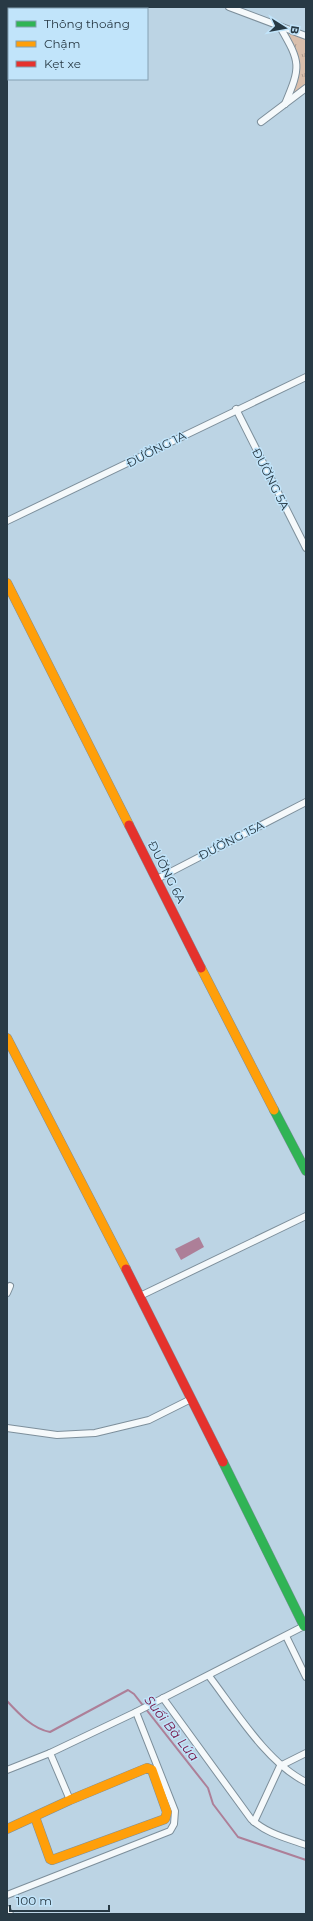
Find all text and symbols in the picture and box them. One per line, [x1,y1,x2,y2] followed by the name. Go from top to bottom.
[8,8,148,80] legend
[265,8,305,48] north arrow
[44,16,130,31] text: Thông thoáng
[287,24,302,35] text: B
[44,36,80,51] text: Chậm
[44,56,81,71] text: Kẹt xe
[124,427,189,470] street label: ĐƯỜNG 1A
[249,446,293,513] street label: ĐƯỜNG 5A
[196,817,267,863] street label: ĐƯỜNG 15A
[145,838,189,906] street label: ĐƯỜNG 6A
[141,1692,203,1764] water label: Suối Bà Lúa
[10,1887,109,1913] scale bar
[16,1893,52,1908] text: 100 m

